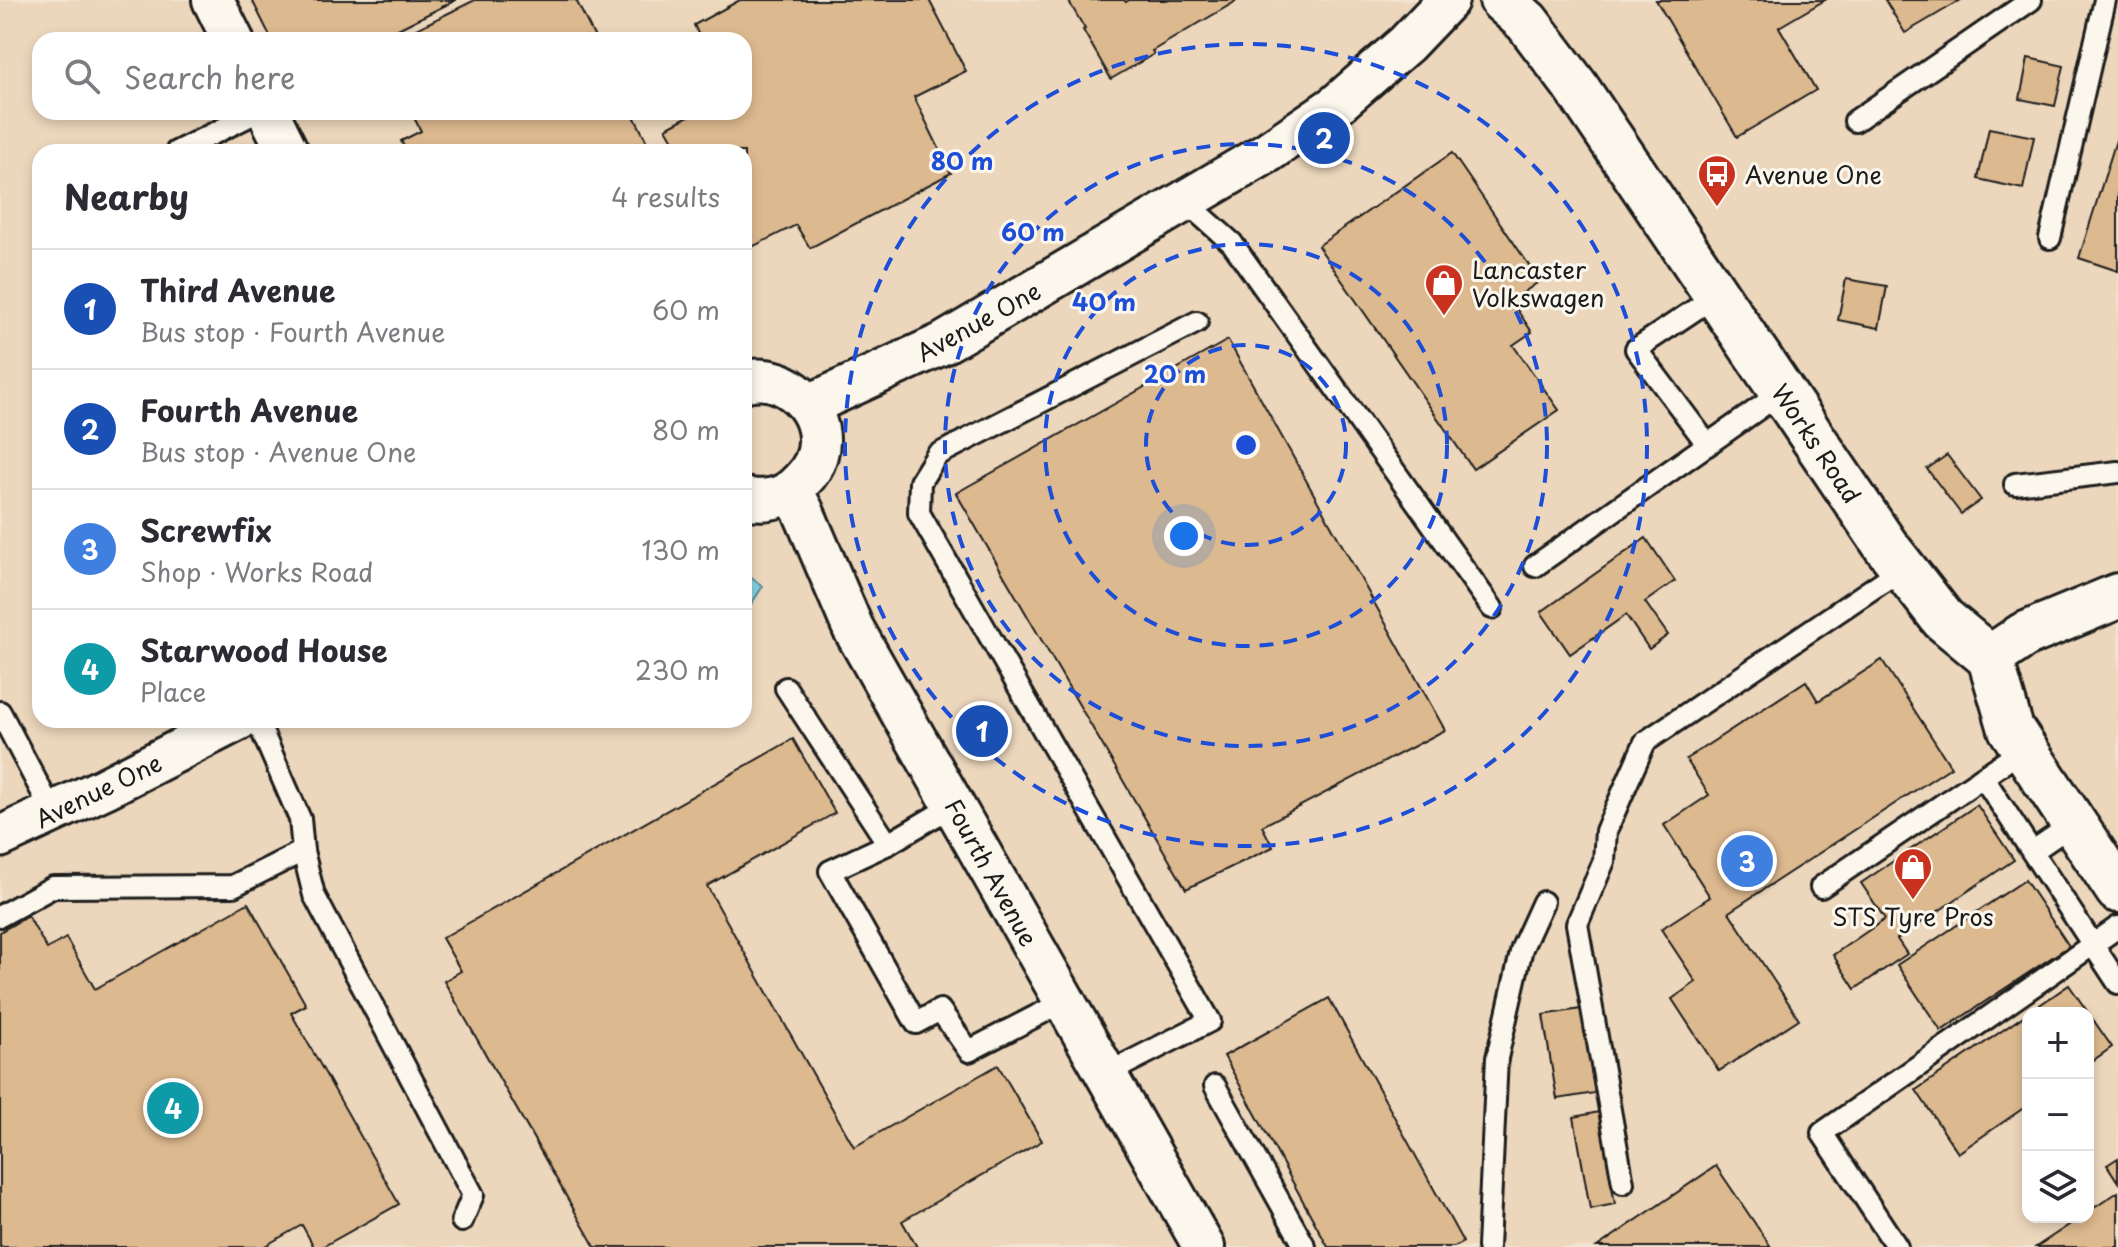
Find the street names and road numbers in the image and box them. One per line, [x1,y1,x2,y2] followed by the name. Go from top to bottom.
[909,272,1047,370] street label: Avenue One
[1764,376,1870,510] street label: Works Road
[29,744,167,836] street label: Avenue One
[937,792,1047,952] street label: Fourth Avenue

